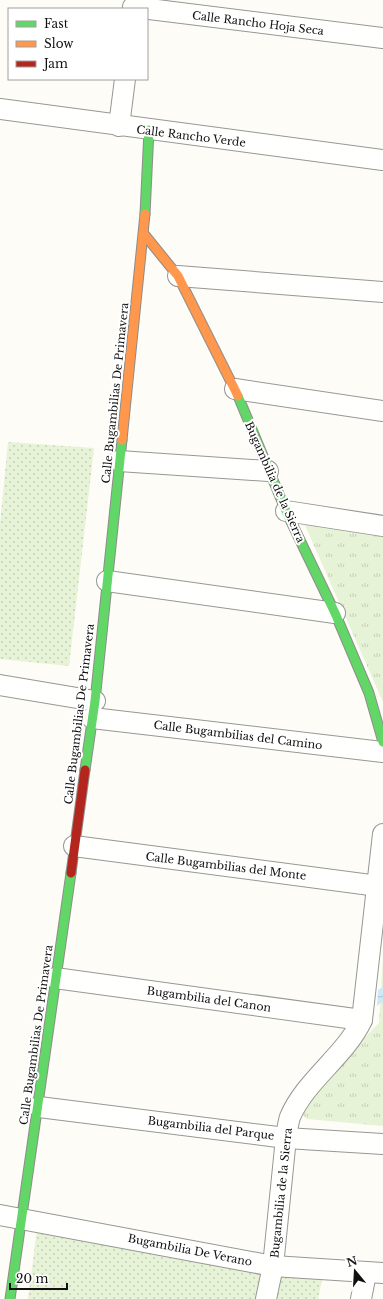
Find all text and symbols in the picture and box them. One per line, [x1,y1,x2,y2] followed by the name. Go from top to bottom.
[8,8,148,80] legend
[191,8,326,38] street label: Calle Rancho Hoja Seca
[44,16,69,31] text: Fast
[44,36,74,51] text: Slow
[42,56,68,71] text: Jam
[136,122,246,150] street label: Calle Rancho Verde
[99,301,132,484] street label: Calle Bugambilias De Primavera
[242,419,308,545] street label: Bugambilia de la Sierra
[61,622,97,805] street label: Calle Bugambilias De Primavera
[153,718,323,752] street label: Calle Bugambilias del Camino
[145,849,307,883] street label: Calle Bugambilias del Monte
[16,943,56,1126] street label: Calle Bugambilias De Primavera
[146,983,272,1015] street label: Bugambilia del Canon
[147,1113,275,1143] street label: Bugambilia del Parque
[267,1126,295,1259] street label: Bugambilia de la Sierra
[127,1231,253,1269] street label: Bugambilia De Verano
[335,1251,375,1291] north arrow
[345,1253,360,1270] text: N
[10,1265,67,1291] scale bar
[16,1271,48,1286] text: 20 m

